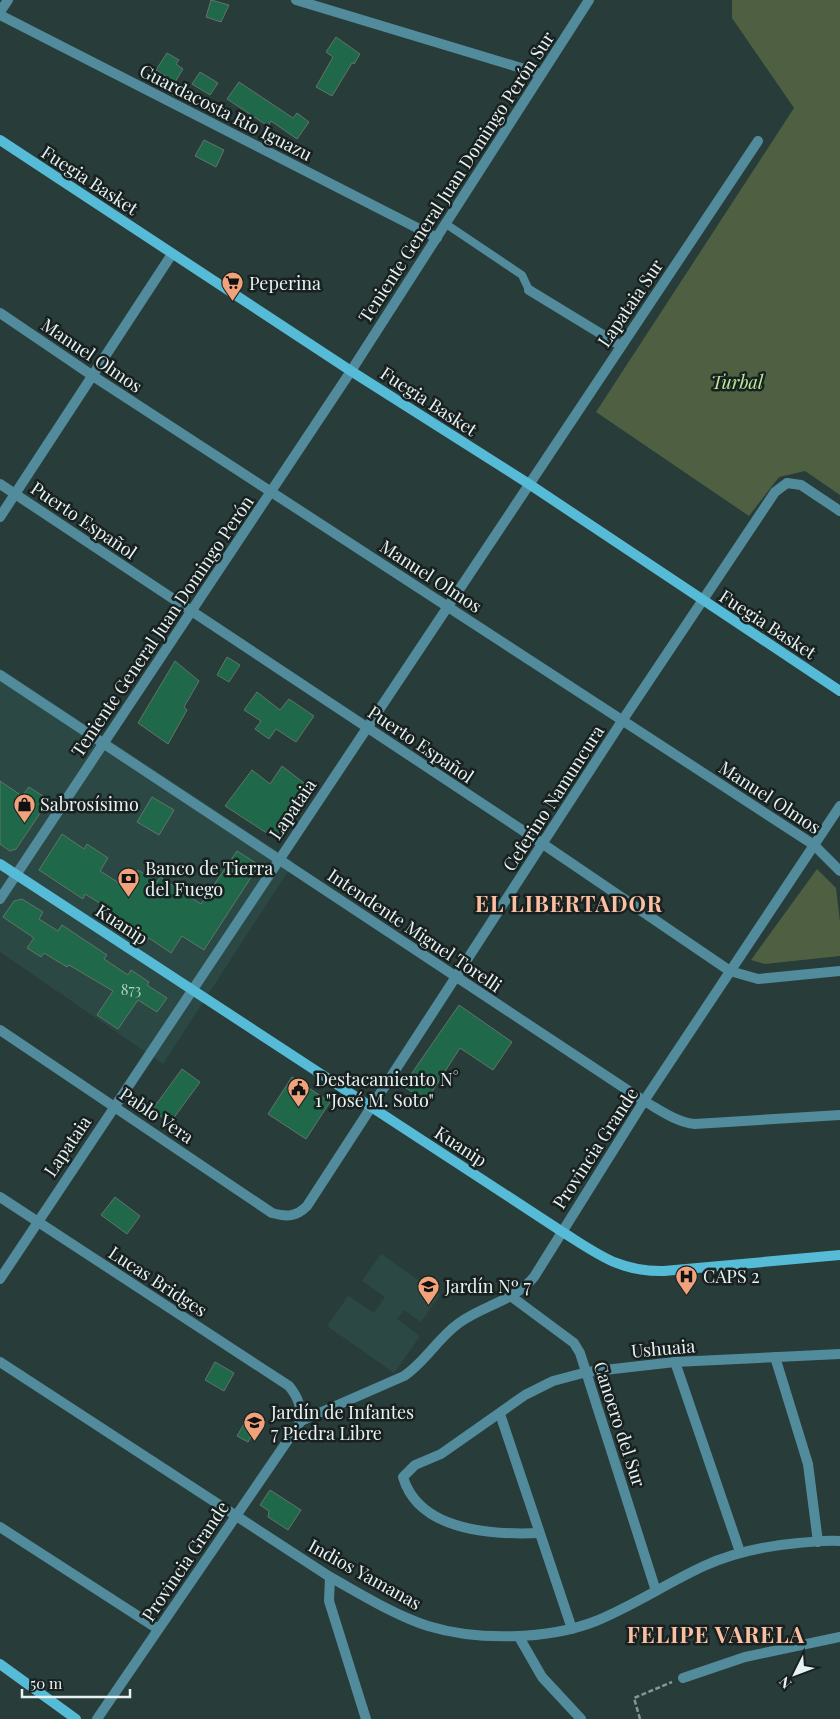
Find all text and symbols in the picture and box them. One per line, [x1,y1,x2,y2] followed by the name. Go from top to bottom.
[353,27,559,327] street label: Teniente General Juan Domingo Perón Sur
[136,58,317,166] street label: Guardacosta Rio Iguazu
[37,140,144,221] street label: Fuegia Basket
[592,254,668,352] street label: Lapataia Sur
[221,271,245,302] supermarket icon: Peperina
[249,271,321,295] place label: Peperina
[37,312,147,398] street label: Manuel Olmos
[376,361,483,442] street label: Fuegia Basket
[711,370,764,394] park label: Turbal
[26,476,142,564] street label: Puerto Español
[65,491,259,761] street label: Teniente General Juan Domingo Perón
[376,534,486,618] street label: Manuel Olmos
[715,584,822,665] street label: Fuegia Basket
[363,700,479,788] street label: Puerto Español
[497,720,609,876] street label: Ceferino Namuncura
[715,755,825,839] street label: Manuel Olmos
[263,774,321,844] street label: Lapataia
[12,792,36,823] shop icon: Sabrosísimo
[40,792,139,816] place label: Sabrosísimo
[145,856,273,901] place label: Banco de Tierra del Fuego
[323,863,507,997] street label: Intendente Miguel Torelli
[117,866,141,897] bank icon: Banco de Tierra del Fuego
[475,888,663,918] district label: EL LIBERTADOR
[91,898,153,950] street label: Kuanip
[121,979,142,999] house number: 873
[315,1067,459,1112] place label: Destacamiento N° 1 "José M. Soto"
[287,1077,311,1108] public building icon: Destacamiento N° 1 "José M. Soto"
[115,1081,199,1149] street label: Pablo Vera
[547,1083,643,1213] street label: Provincia Grande
[38,1111,96,1181] street label: Lapataia
[430,1120,492,1172] street label: Kuanip
[104,1240,212,1322] street label: Lucas Bridges
[675,1264,699,1295] hospital icon: CAPS 2
[703,1264,760,1288] place label: CAPS 2
[417,1274,441,1305] school or university icon: Jardín Nº 7
[444,1274,531,1298] place label: Jardín Nº 7
[630,1333,696,1363] street label: Ushuaia
[588,1358,652,1490] street label: Canoero del Sur
[270,1400,414,1445] place label: Jardín de Infantes 7 Piedra Libre
[243,1410,267,1441] school or university icon: Jardín de Infantes 7 Piedra Libre
[136,1496,234,1626] street label: Provincia Grande
[304,1533,426,1615] street label: Indios Yamanas
[627,1619,805,1649] district label: FELIPE VARELA
[770,1649,820,1699] north arrow
[22,1666,130,1698] scale bar
[30,1673,63,1693] text: 50 m
[775,1673,795,1693] text: N

